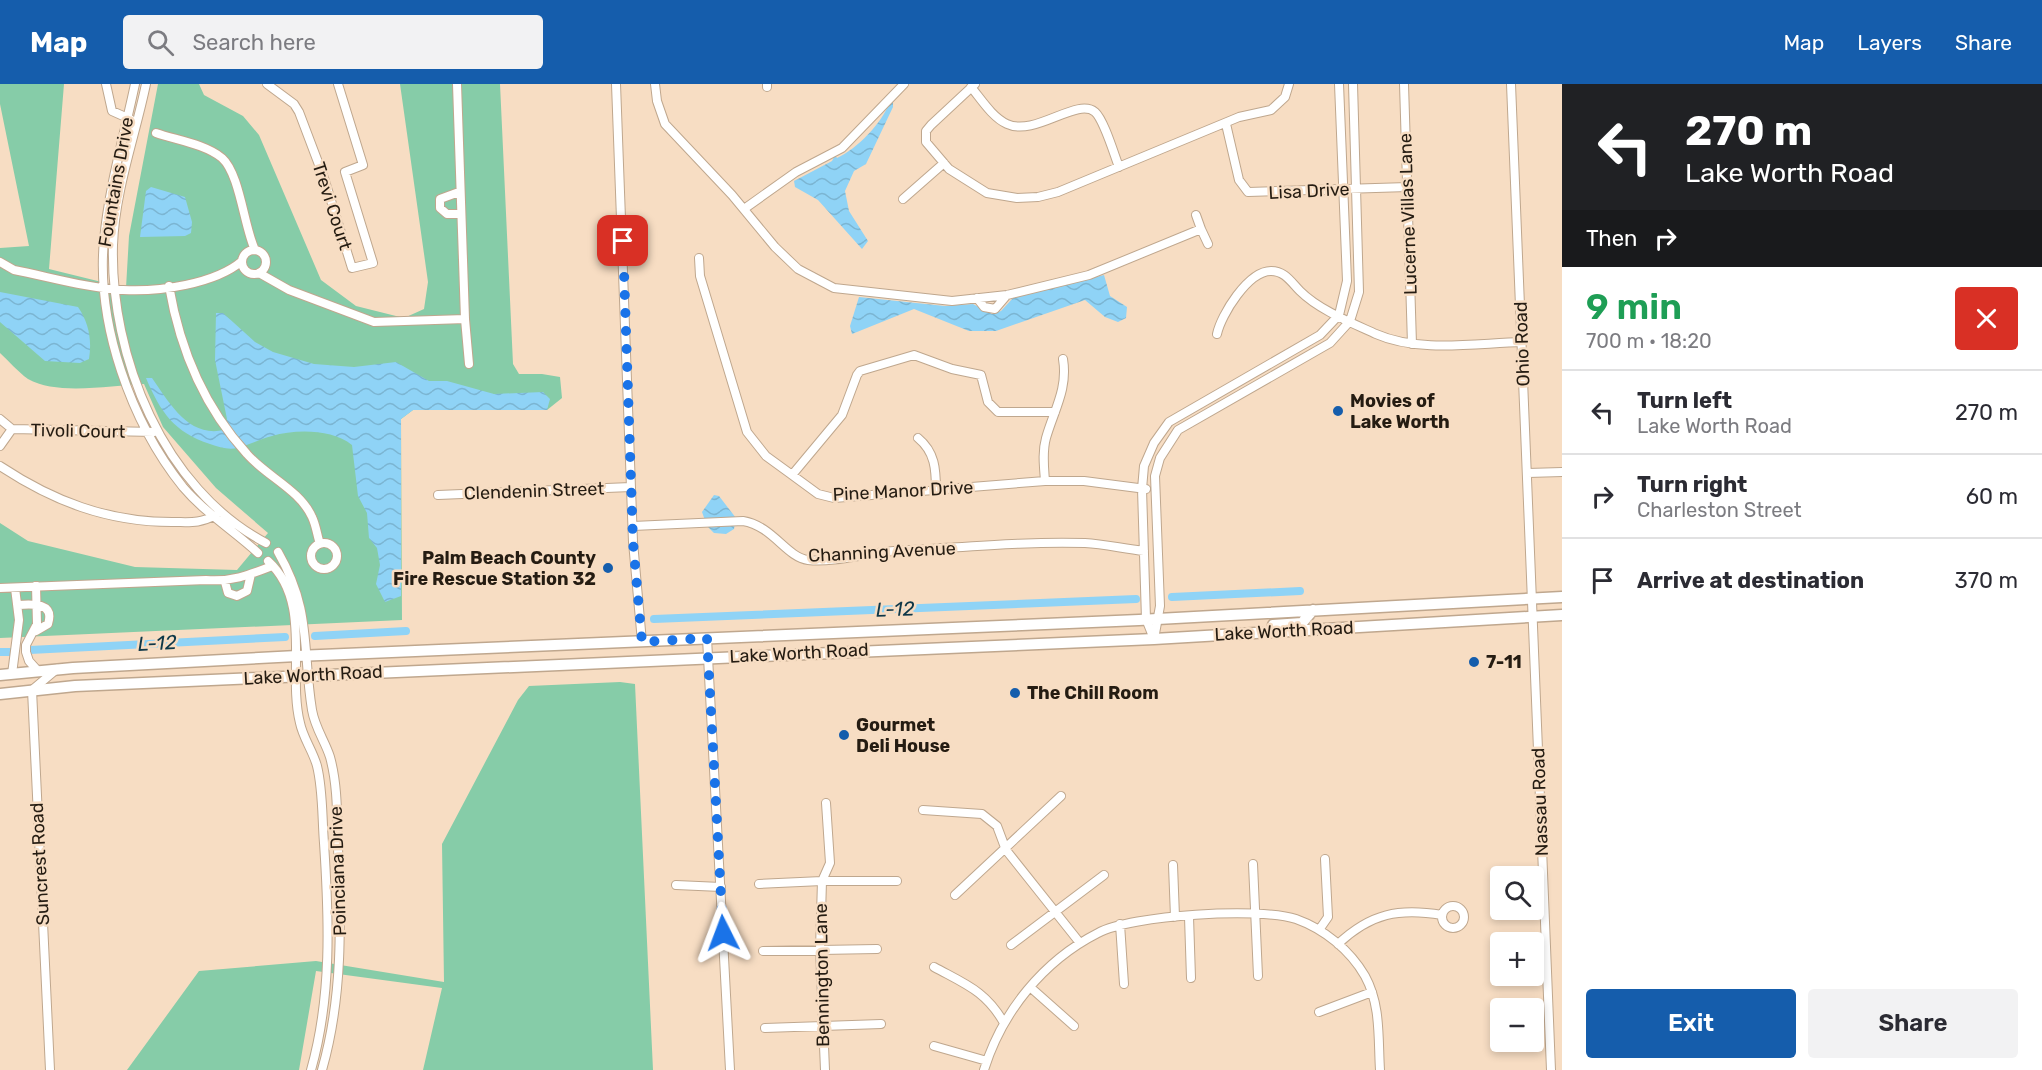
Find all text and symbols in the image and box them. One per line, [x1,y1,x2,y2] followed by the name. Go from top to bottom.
[123,15,543,69] search box
[30,26,87,59] text: Map
[144,26,177,59] icon: search
[192,29,316,56] text: Search here
[1783,30,1824,55] text: Map
[1857,30,1922,55] text: Layers
[1955,30,2012,55] text: Share
[1685,106,1812,156] text: 270 m
[1586,108,1664,186] icon: left
[94,115,138,249] street label: Fountains Drive
[1394,133,1422,295] street label: Lucerne Villas Lane
[1685,157,1894,189] text: Lake Worth Road
[307,159,357,253] street label: Trevi Court
[1268,178,1350,204] street label: Lisa Drive
[597,215,648,266] pin
[1649,222,1682,255] icon: right
[606,224,639,257] icon: arrive
[1586,225,1637,252] text: Then
[1586,285,1682,328] text: 9 min
[1955,287,2018,350] button: close
[1510,301,1534,387] street label: Ohio Road
[1586,329,1712,353] text: 700 m · 18:20
[1637,387,1732,414] text: Turn left
[1350,390,1450,433] place label: Movies of Lake Worth
[1586,396,1619,429] icon: left
[1955,399,2018,426] text: 270 m
[1331,404,1345,418] marker: Movies of Lake Worth
[1637,414,1792,438] text: Lake Worth Road
[30,419,126,443] street label: Tivoli Court
[1637,471,1747,498] text: Turn right
[832,476,974,506] street label: Pine Manor Drive
[463,478,605,504] street label: Clendenin Street
[1586,480,1619,513] icon: right
[1966,483,2018,510] text: 60 m
[1637,498,1802,522] text: Charleston Street
[808,537,956,567] street label: Channing Avenue
[393,547,596,590] place label: Palm Beach County Fire Rescue Station 32
[601,561,615,575] marker: Palm Beach County Fire Rescue Station 32
[1586,564,1619,597] icon: arrive
[1637,567,1864,594] text: Arrive at destination
[1955,567,2018,594] text: 370 m
[875,596,915,622] water label: L-12
[1214,616,1354,646] street label: Lake Worth Road
[137,630,177,656] water label: L-12
[729,638,869,668] street label: Lake Worth Road
[1486,651,1522,673] place label: 7-11
[1467,655,1481,669] marker: 7-11
[243,660,383,690] street label: Lake Worth Road
[1027,682,1159,704] place label: The Chill Room
[1008,686,1022,700] marker: The Chill Room
[856,714,951,757] place label: Gourmet Deli House
[837,728,851,742] marker: Gourmet Deli House
[1527,747,1553,857] street label: Nassau Road
[26,802,54,926] street label: Suncrest Road
[325,806,351,936] street label: Poinciana Drive
[1490,866,1544,1052] map controls
[1490,866,1544,920] button: search
[691,901,755,965] position arrow
[810,903,834,1047] street label: Bennington Lane
[1490,932,1544,986] button: +
[1586,989,1796,1058] button: Exit
[1808,989,2018,1058] button: Share
[1490,998,1544,1052] button: −

